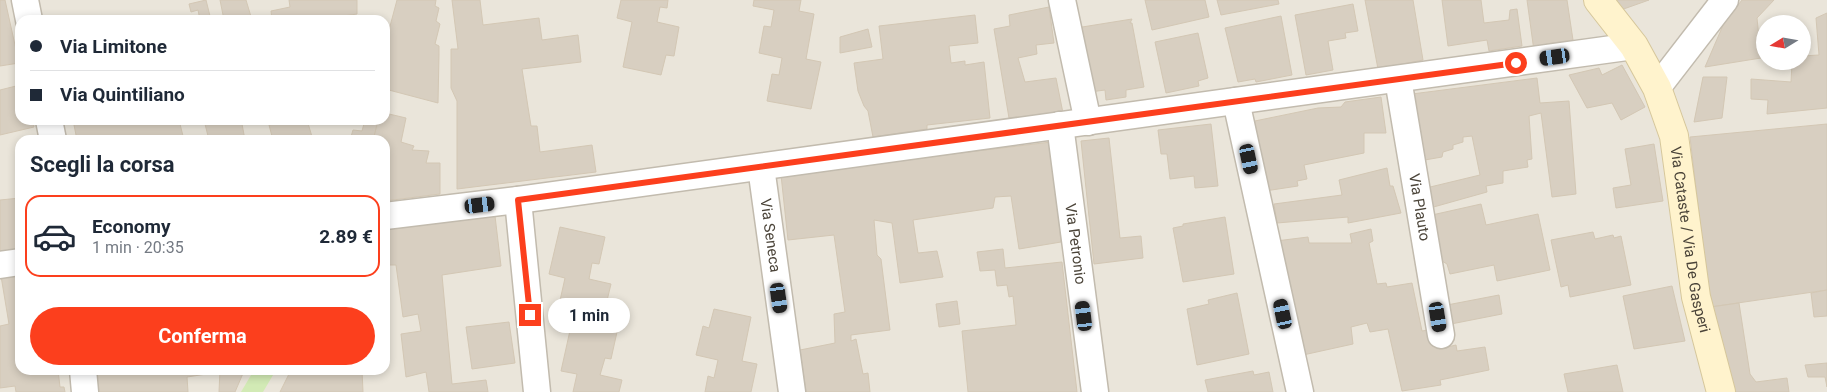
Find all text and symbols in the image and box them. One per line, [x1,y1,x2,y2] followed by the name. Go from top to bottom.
[1756,15,1811,70] north arrow
[1756,15,1811,70] map controls
[60,35,167,58] text: Via Limitone
[1539,47,1570,67] car
[1505,52,1527,74] route start
[60,83,185,106] text: Via Quintiliano
[1238,143,1259,175] car
[1667,145,1714,335] street label: Via Cataste / Via De Gasperi
[30,152,175,177] text: Scegli la corsa
[1405,172,1434,242] street label: Via Plauto
[464,196,495,214] car
[756,197,784,273] street label: Via Seneca
[1061,202,1090,286] street label: Via Petronio
[32,214,77,259] icon: car
[92,215,171,238] text: Economy
[319,225,373,248] text: 2.89 €
[92,238,184,257] text: 1 min · 20:35
[769,282,788,314] car
[548,298,630,332] callout: 1 min
[1272,298,1293,330] car
[1074,300,1093,332] car
[1428,301,1447,333] car
[519,304,541,326] route end
[569,306,609,325] text: 1 min
[30,307,375,365] button: Conferma

